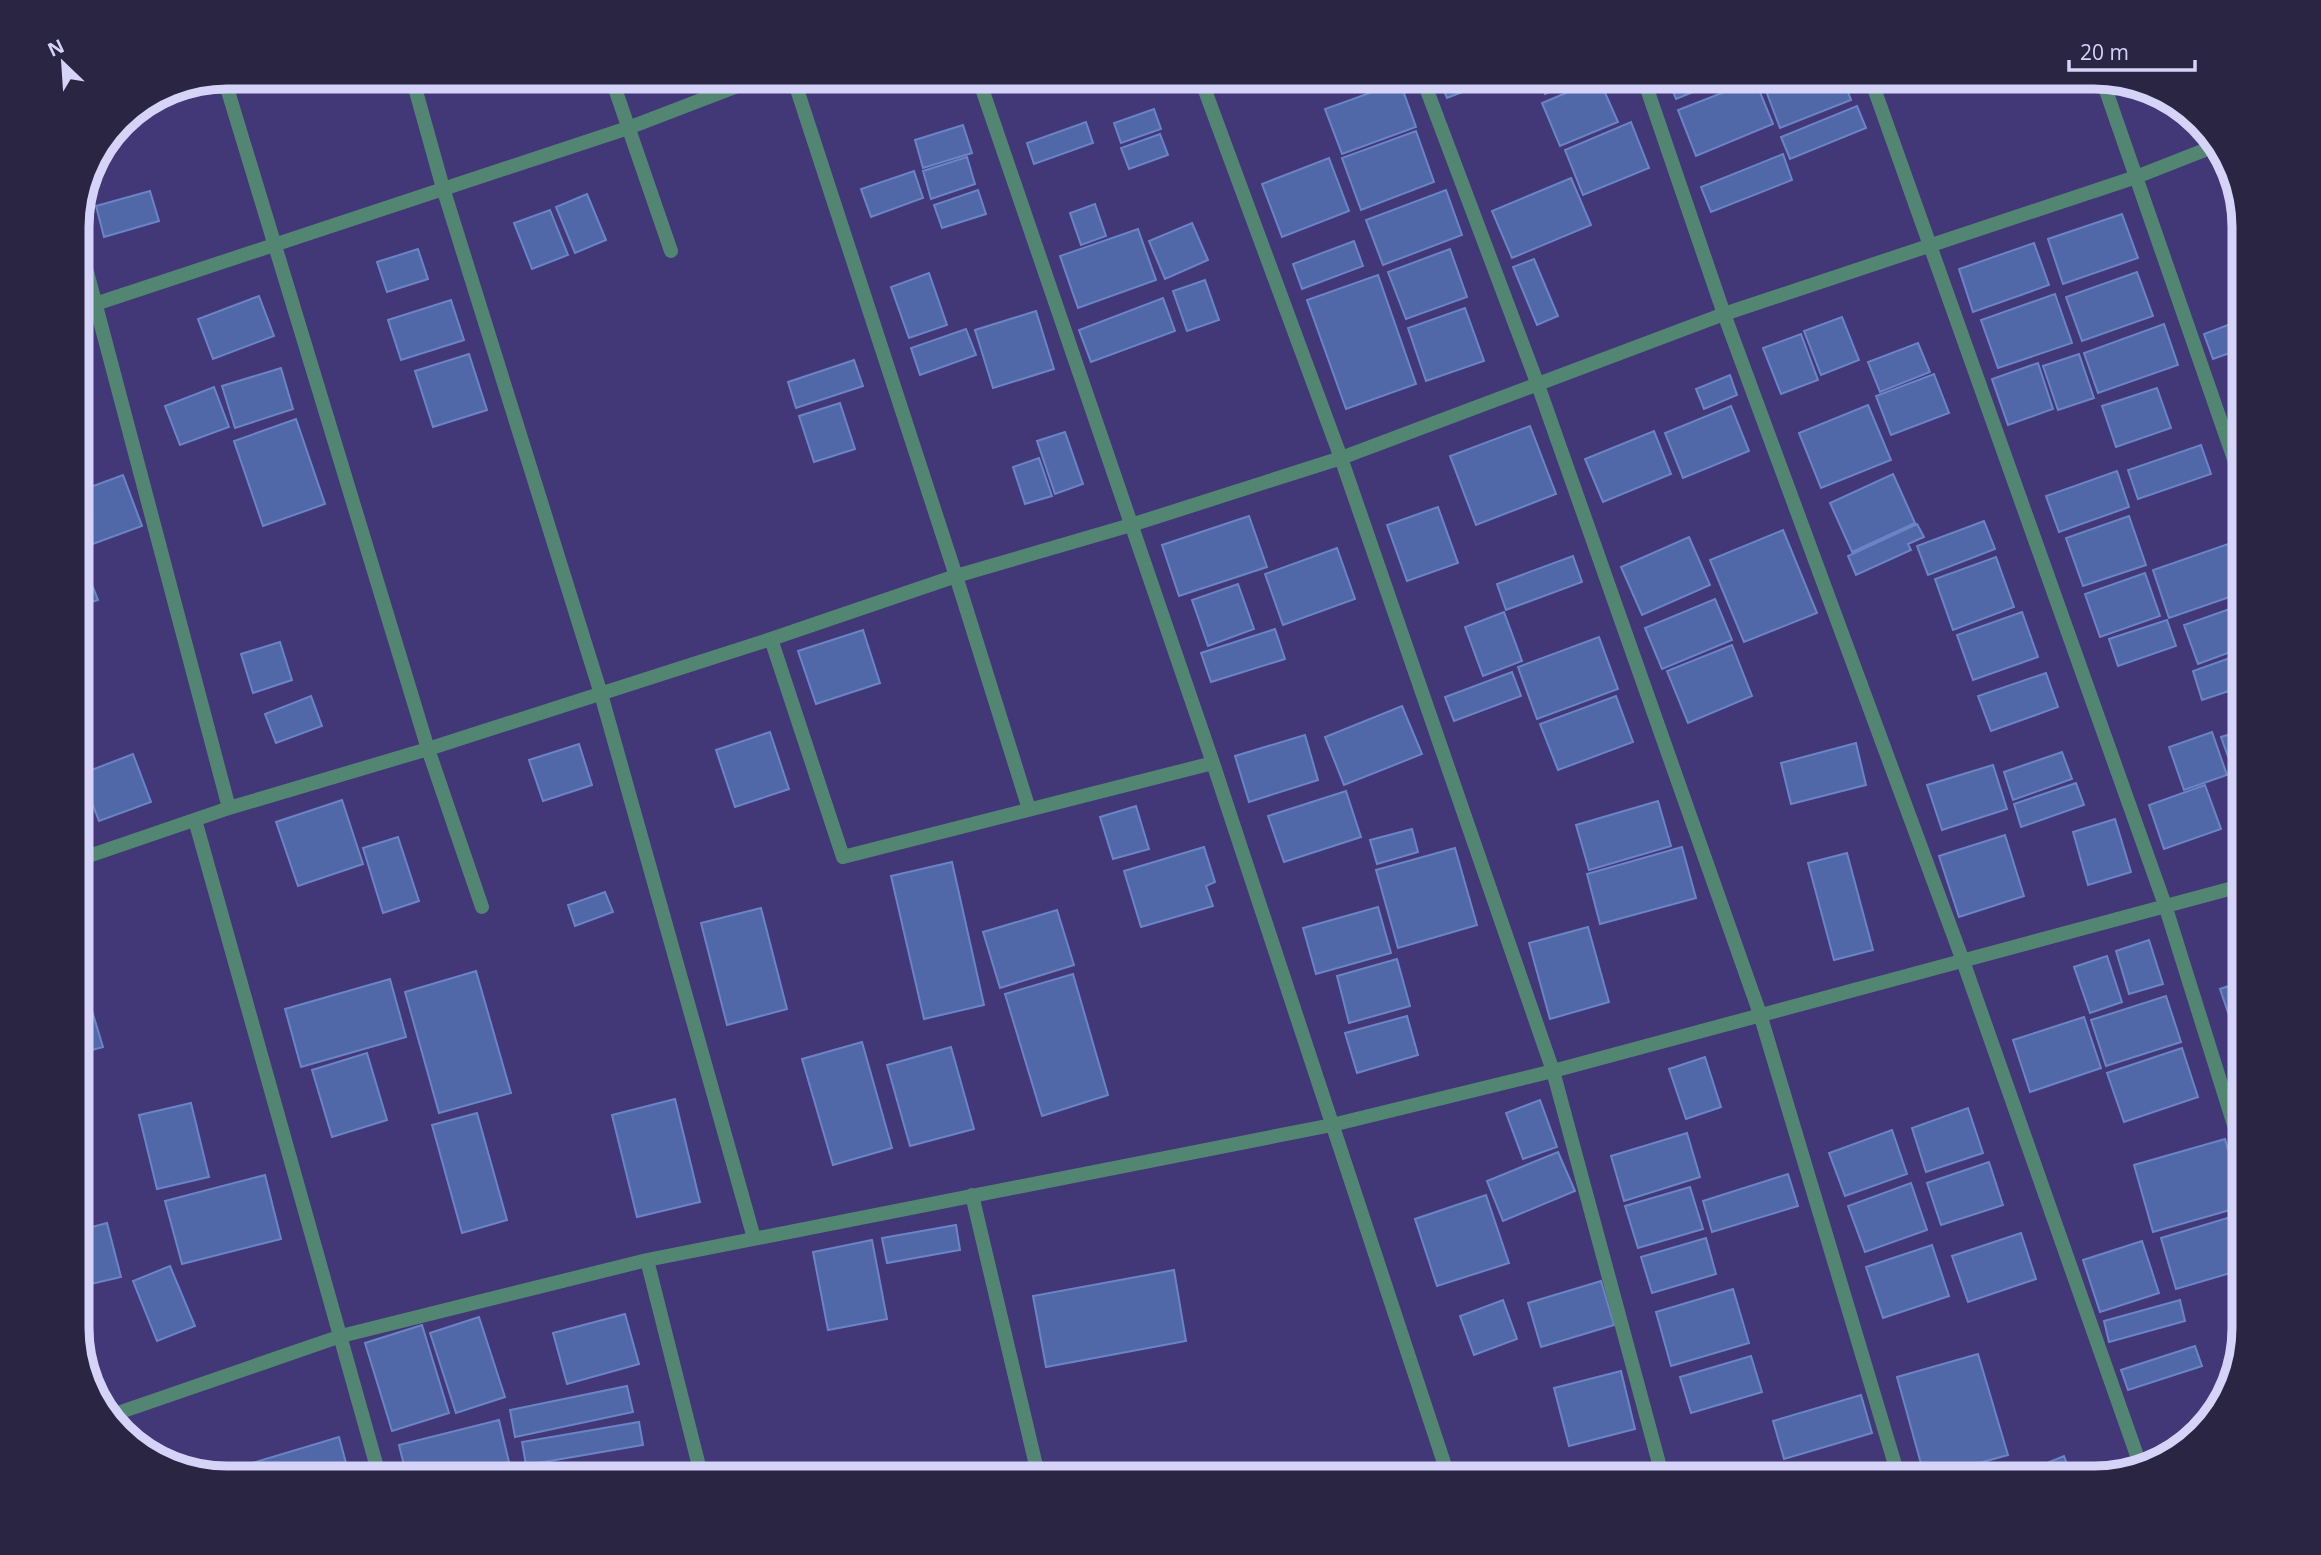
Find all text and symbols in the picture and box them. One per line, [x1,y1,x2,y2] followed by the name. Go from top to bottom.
[28,28,98,98] north arrow
[2069,28,2195,72] scale bar
[43,33,68,63] text: N
[2080,38,2129,66] text: 20 m

